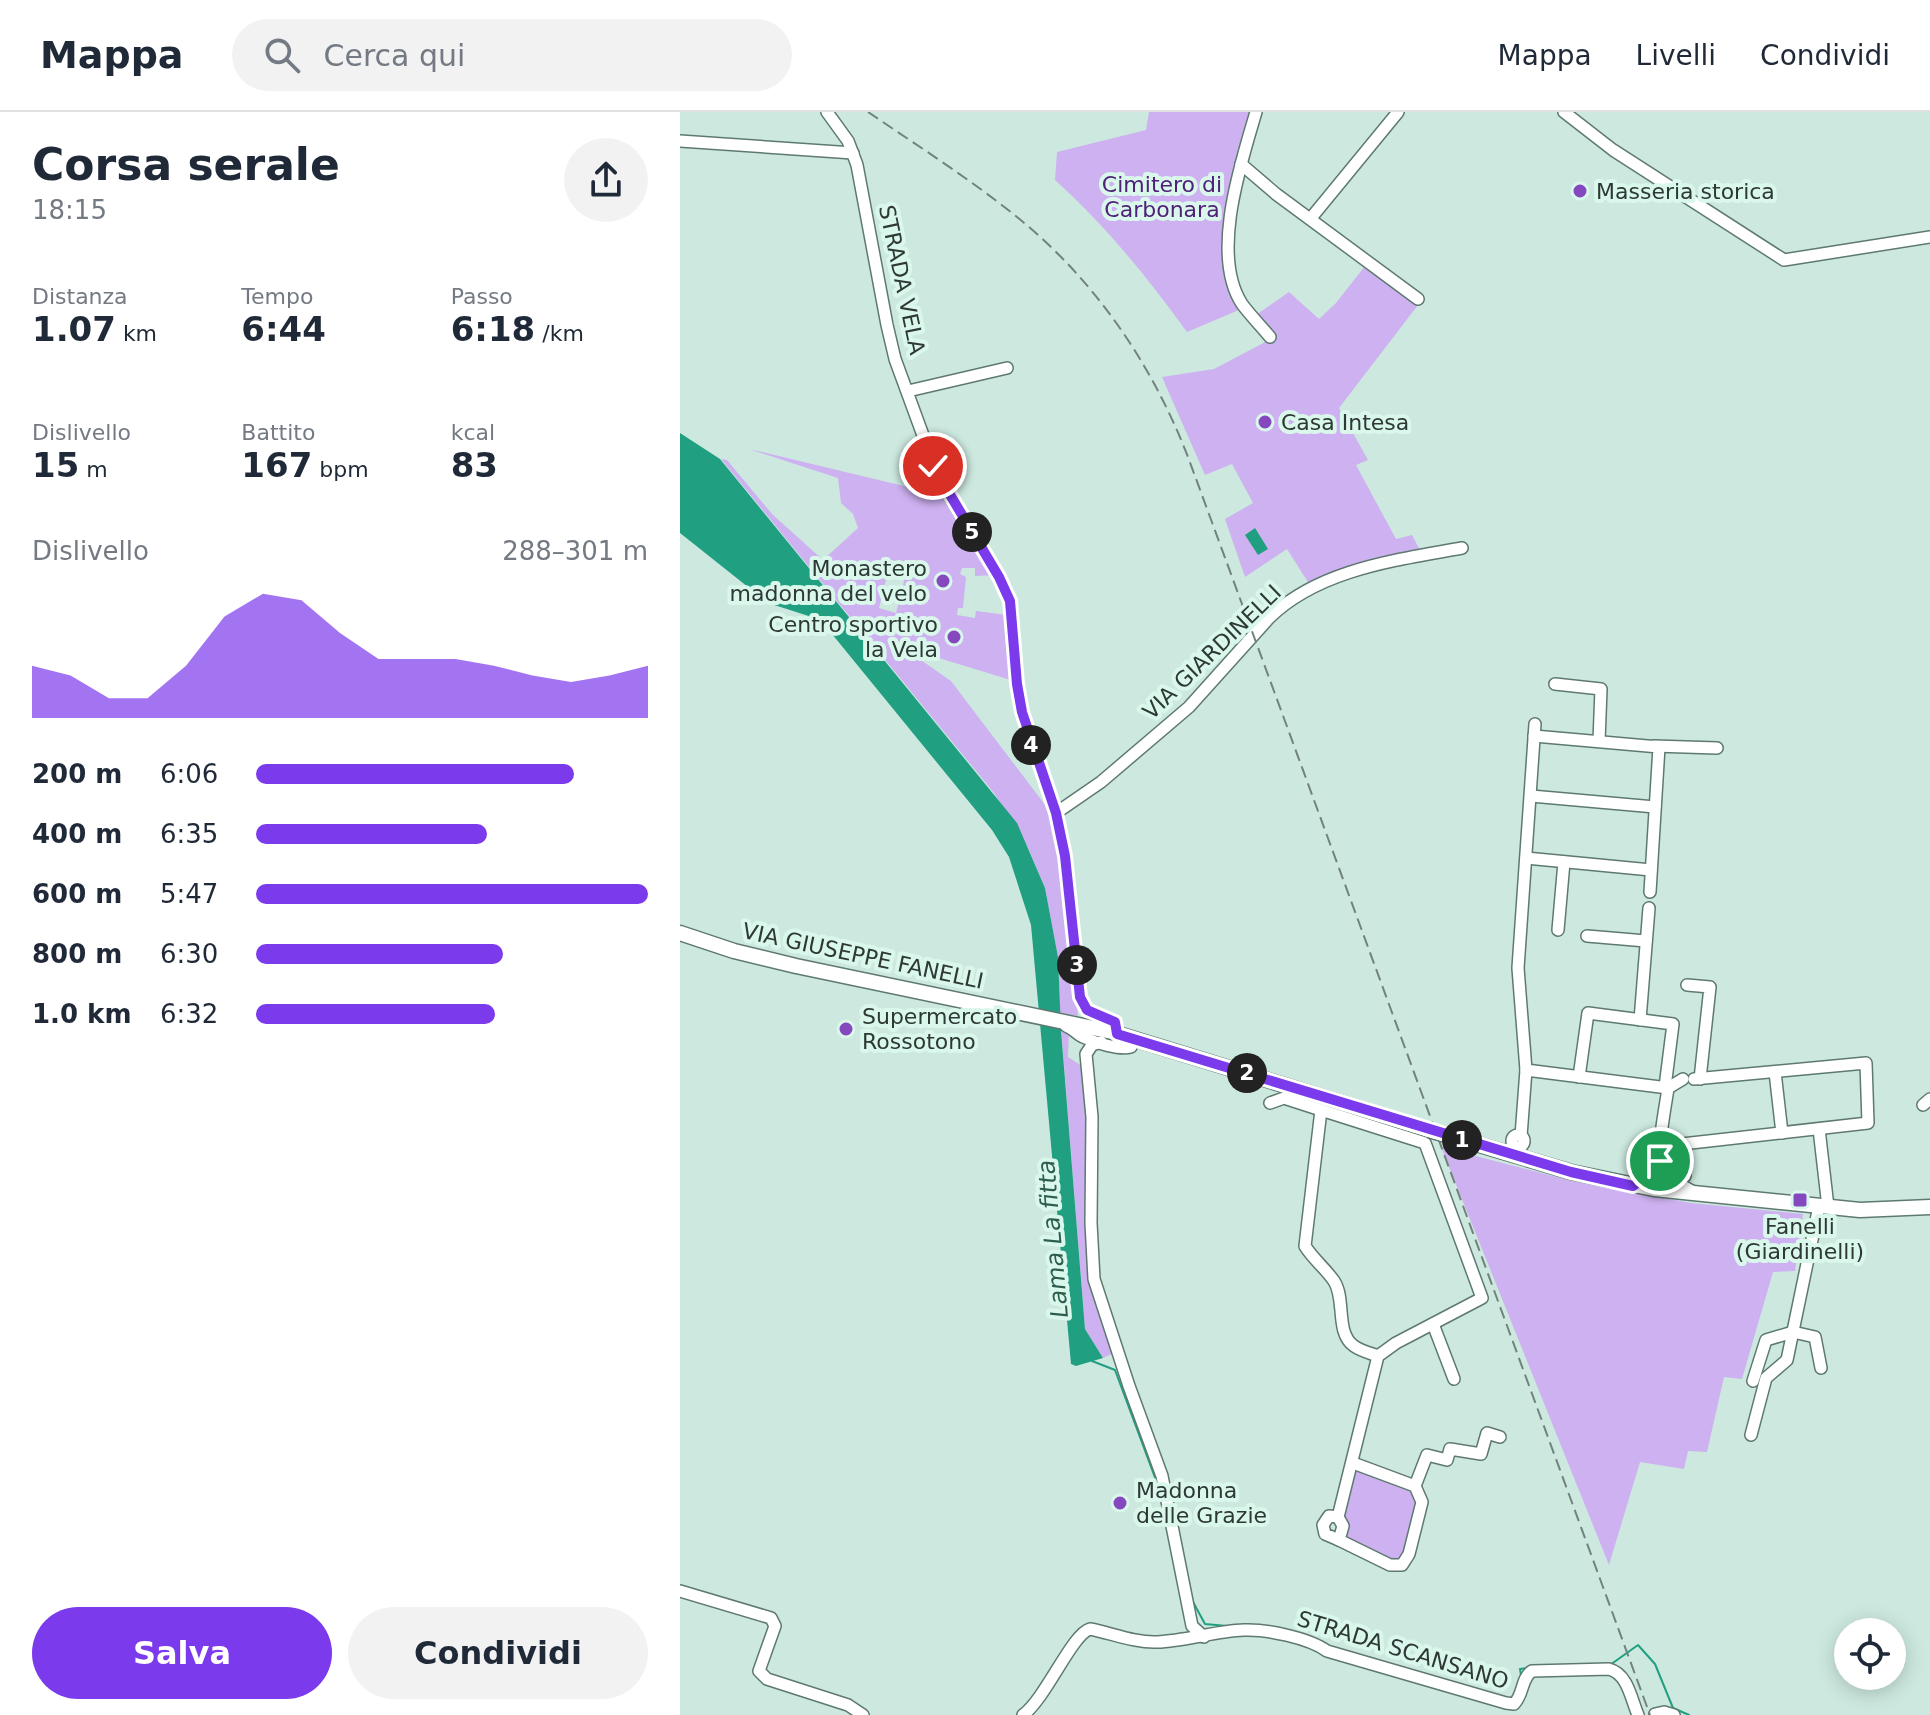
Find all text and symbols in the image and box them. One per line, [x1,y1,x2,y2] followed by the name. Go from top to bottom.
[232,19,792,91] search box
[40,33,184,77] text: Mappa
[260,33,304,77] icon: search
[324,38,465,73] text: Cerca qui
[1498,39,1592,72] text: Mappa
[1636,39,1716,72] text: Livelli
[1760,39,1890,72] text: Condividi
[564,138,648,222] button: share
[32,139,340,190] text: Corsa serale
[1102,172,1222,222] park label: Cimitero di Carbonara
[1596,179,1775,204] place label: Masseria storica
[1571,182,1589,200] marker: Masseria storica
[32,195,107,225] text: 18:15
[874,203,930,357] street label: STRADA VELA
[32,284,128,309] text: Distanza
[241,284,313,309] text: Tempo
[451,284,513,309] text: Passo
[32,309,116,349] text: 1.07
[241,309,326,349] text: 6:44
[451,309,535,349] text: 6:18
[116,321,157,346] text: km
[535,321,584,346] text: /km
[1281,410,1409,435] place label: Casa Intesa
[1256,413,1274,431] marker: Casa Intesa
[32,420,131,445] text: Dislivello
[241,420,315,445] text: Battito
[451,420,495,445] text: kcal
[899,432,967,500] pin
[911,444,955,488] icon: check
[32,445,79,485] text: 15
[241,445,312,485] text: 167
[451,445,498,485] text: 83
[79,457,108,482] text: m
[312,457,369,482] text: bpm
[952,512,992,552] pin: 5
[964,519,980,544] text: 5
[32,536,149,566] text: Dislivello
[502,536,648,566] text: 288–301 m
[730,556,927,606] place label: Monastero madonna del velo
[934,572,952,590] marker: Monastero madonna del velo
[1138,580,1286,724] street label: VIA GIARDINELLI
[768,612,938,662] place label: Centro sportivo la Vela
[945,628,963,646] marker: Centro sportivo la Vela
[1011,725,1051,765] pin: 4
[1023,732,1039,757] text: 4
[32,759,122,789] text: 200 m
[160,759,218,789] text: 6:06
[32,819,122,849] text: 400 m
[160,819,218,849] text: 6:35
[32,879,122,909] text: 600 m
[160,879,218,909] text: 5:47
[740,918,986,994] street label: VIA GIUSEPPE FANELLI
[32,939,122,969] text: 800 m
[160,939,218,969] text: 6:30
[1057,945,1097,985] pin: 3
[1069,952,1085,977] text: 3
[32,999,132,1029] text: 1.0 km
[160,999,218,1029] text: 6:32
[862,1004,1017,1054] place label: Supermercato Rossotono
[837,1020,855,1038] marker: Supermercato Rossotono
[1227,1053,1267,1093] pin: 2
[1239,1060,1255,1085] text: 2
[1442,1120,1482,1160] pin: 1
[1454,1127,1470,1152] text: 1
[1626,1127,1694,1195] pin
[1638,1139,1682,1183] icon: arrive
[1032,1159,1074,1319] water label: Lama La fitta
[1791,1191,1809,1209] marker: Fanelli (Giardinelli)
[1736,1214,1864,1264] place label: Fanelli (Giardinelli)
[1136,1478,1267,1528] place label: Madonna delle Grazie
[1111,1494,1129,1512] marker: Madonna delle Grazie
[1294,1606,1512,1694] street label: STRADA SCANSANO
[32,1607,332,1699] button: Salva
[348,1607,648,1699] button: Condividi
[1834,1618,1906,1690] map controls
[1834,1618,1906,1690] button: locate

